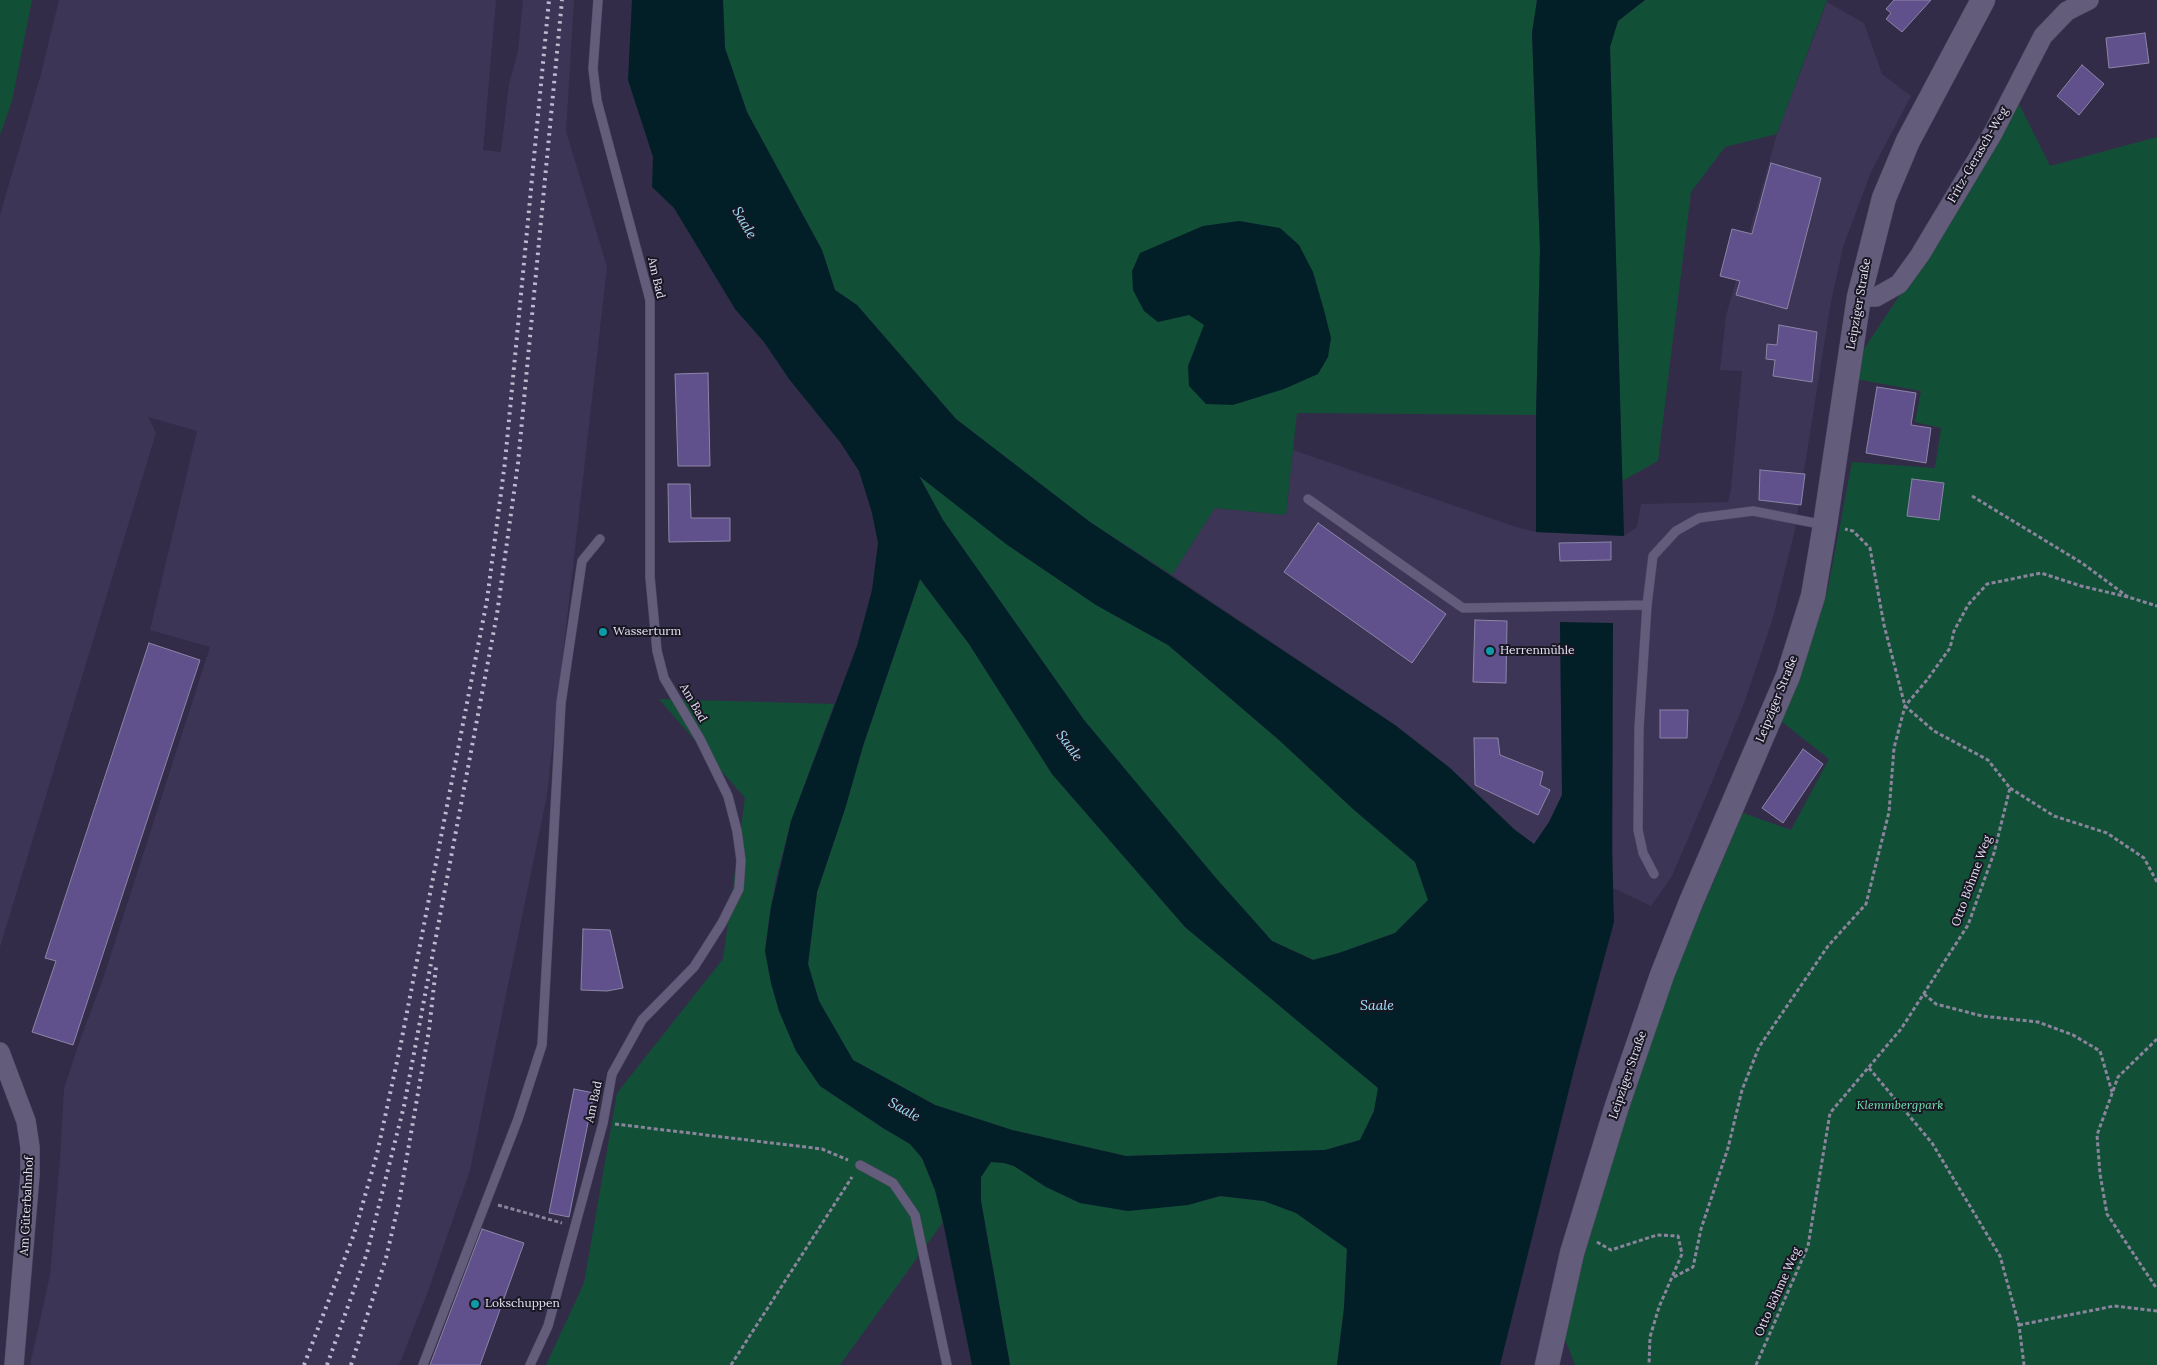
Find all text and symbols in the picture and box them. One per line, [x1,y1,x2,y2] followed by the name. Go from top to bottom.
[1945,105,2011,205] street label: Fritz-Gerasch-Weg
[728,204,760,242] water label: Saale
[644,256,668,300] street label: Am Bad
[1844,257,1874,351] street label: Leipziger Straße
[613,625,681,639] place label: Wasserturm
[597,626,609,638] marker: Wasserturm
[1500,644,1575,658] place label: Herrenmühle
[1484,645,1496,657] marker: Herrenmühle
[1753,654,1801,744] street label: Leipziger Straße
[676,681,710,725] street label: Am Bad
[1052,727,1086,765] water label: Saale
[1949,834,1995,928] street label: Otto Böhme Weg
[1360,998,1394,1014] water label: Saale
[1606,1029,1650,1121] street label: Leipziger Straße
[583,1080,605,1124] street label: Am Bad
[885,1094,923,1126] water label: Saale
[1857,1099,1943,1113] park label: Klemmbergpark
[17,1156,37,1256] street label: Am Güterbahnhof
[1752,1245,1804,1339] street label: Otto Böhme Weg
[485,1297,560,1311] place label: Lokschuppen
[469,1298,481,1310] marker: Lokschuppen

